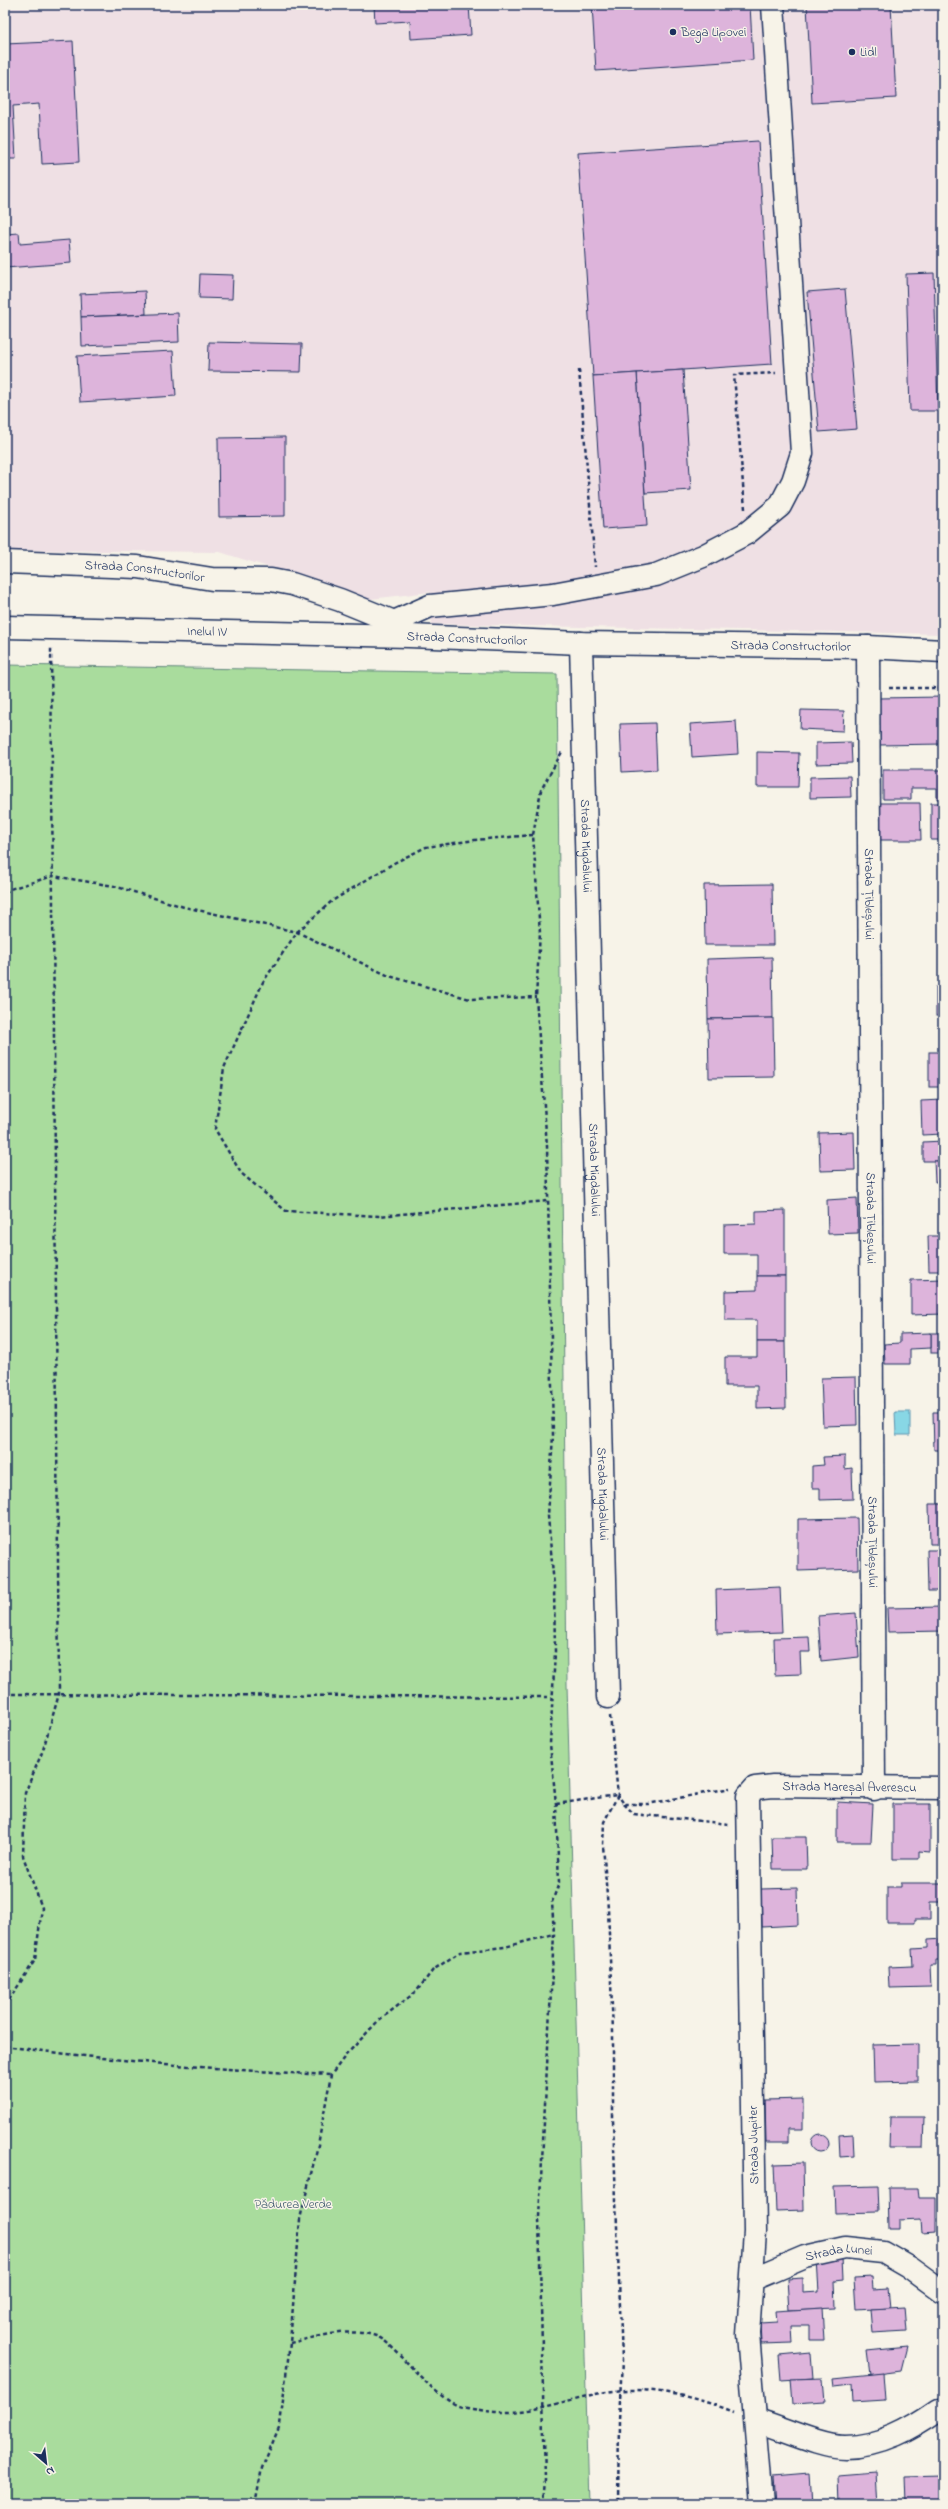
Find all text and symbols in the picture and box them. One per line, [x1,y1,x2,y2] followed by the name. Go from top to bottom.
[680,23,746,43] place label: Bega Lipovei
[668,27,678,37] marker: Bega Lipovei
[860,43,877,62] place label: Lidl
[847,47,857,57] marker: Lidl
[84,556,207,587] street label: Strada Constructorilor
[187,622,228,641] street label: Inelul IV
[406,626,528,650] street label: Strada Constructorilor
[730,636,852,656] street label: Strada Constructorilor
[576,799,597,893] street label: Strada Migdalului
[860,848,879,940] street label: Strada Țibleșului
[584,1123,605,1217] street label: Strada Migdalului
[861,1172,881,1264] street label: Strada Țibleșului
[592,1447,613,1541] street label: Strada Migdalului
[863,1496,882,1588] street label: Strada Țibleșului
[782,1777,917,1797] street label: Strada Mareșal Averescu
[744,2105,764,2185] street label: Strada Jupiter
[254,2195,332,2214] park label: Pădurea Verde
[803,2239,873,2266] street label: Strada Lunei
[26,2443,66,2483] north arrow
[43,2462,57,2480] text: N

